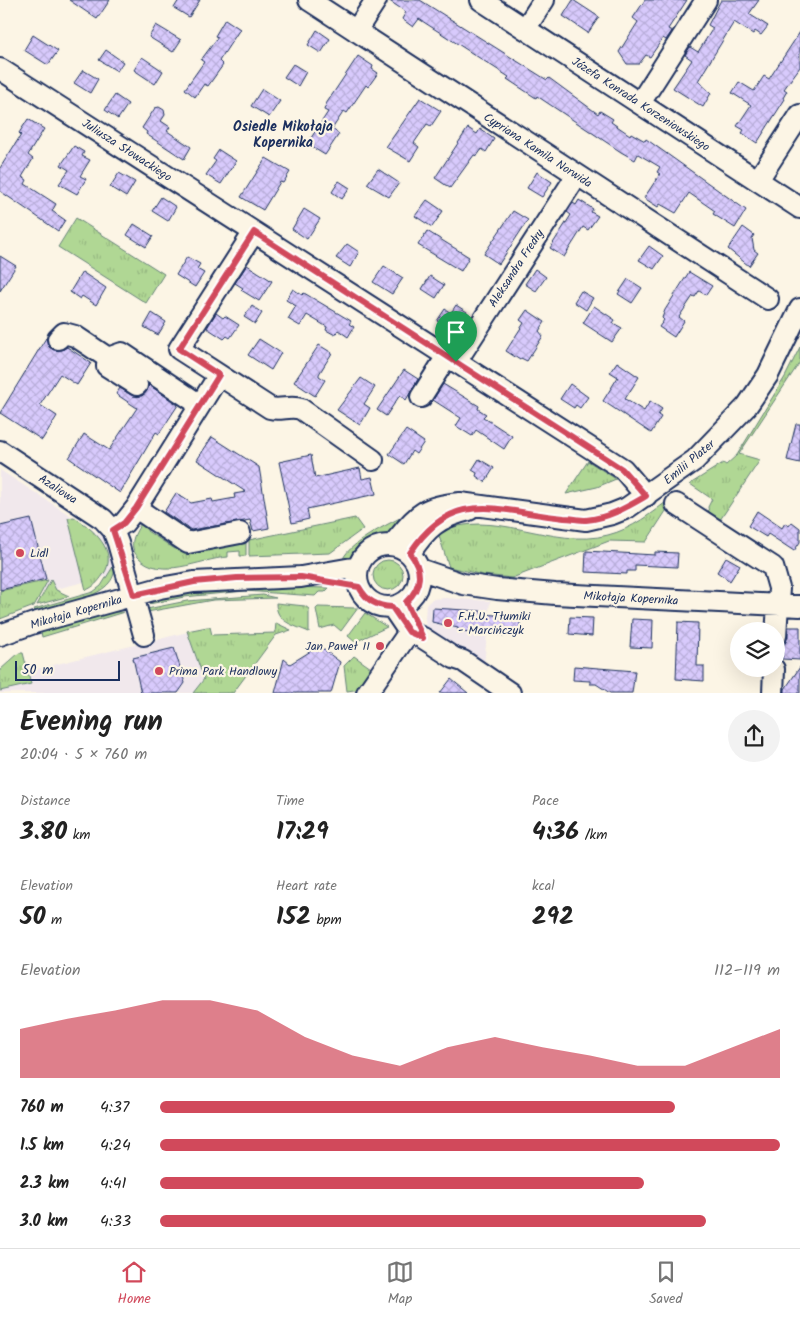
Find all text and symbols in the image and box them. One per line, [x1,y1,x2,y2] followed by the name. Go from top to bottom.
[568,52,714,156] street label: Józefa Konrada Korzeniowskiego
[480,108,596,193] street label: Cypriana Kamila Norwida
[78,114,176,187] street label: Juliusza Słowackiego
[233,116,333,154] district label: Osiedle Mikołaja Kopernika
[484,225,549,311] street label: Aleksandra Fredry
[435,311,477,362] pin
[442,318,470,346] icon: arrive
[659,435,720,490] street label: Emilii Plater
[34,470,81,509] street label: Azaliowa
[30,544,48,563] place label: Lidl
[14,547,26,559] marker: Lidl
[583,587,679,610] street label: Mikołaja Kopernika
[28,590,125,635] street label: Mikołaja Kopernika
[458,607,531,640] place label: F.H.U. Tłumiki - Marcińczyk
[442,617,454,629] marker: F.H.U. Tłumiki - Marcińczyk
[730,622,785,677] map controls
[730,622,785,677] button: layers
[305,637,370,656] place label: Jan Paweł II
[374,640,386,652] marker: Jan Paweł II
[15,658,120,681] scale bar
[22,659,53,681] text: 50 m
[169,662,277,681] place label: Prima Park Handlowy
[153,665,165,677] marker: Prima Park Handlowy
[20,700,163,745] text: Evening run
[728,710,780,762] button: share
[20,742,147,767] text: 20:04 · 5 × 760 m
[20,790,70,812] text: Distance
[276,790,304,812] text: Time
[532,790,559,812] text: Pace
[20,812,67,852] text: 3.80
[276,812,329,852] text: 17:29
[532,812,579,852] text: 4:36
[67,824,91,846] text: km
[579,824,607,846] text: /km
[20,875,73,897] text: Elevation
[276,875,337,897] text: Heart rate
[532,875,555,897] text: kcal
[20,897,45,937] text: 50
[276,897,311,937] text: 152
[532,897,574,937] text: 292
[45,909,62,931] text: m
[311,909,342,931] text: bpm
[20,958,81,983] text: Elevation
[714,958,780,983] text: 112–119 m
[20,1095,64,1120] text: 760 m
[100,1095,129,1120] text: 4:37
[20,1133,64,1158] text: 1.5 km
[100,1133,131,1158] text: 4:24
[20,1171,69,1196] text: 2.3 km
[100,1171,127,1196] text: 4:41
[20,1209,68,1234] text: 3.0 km
[100,1209,131,1234] text: 4:33
[118,1258,151,1310] tab: Home
[386,1258,414,1310] tab: Map
[649,1258,682,1310] tab: Saved

